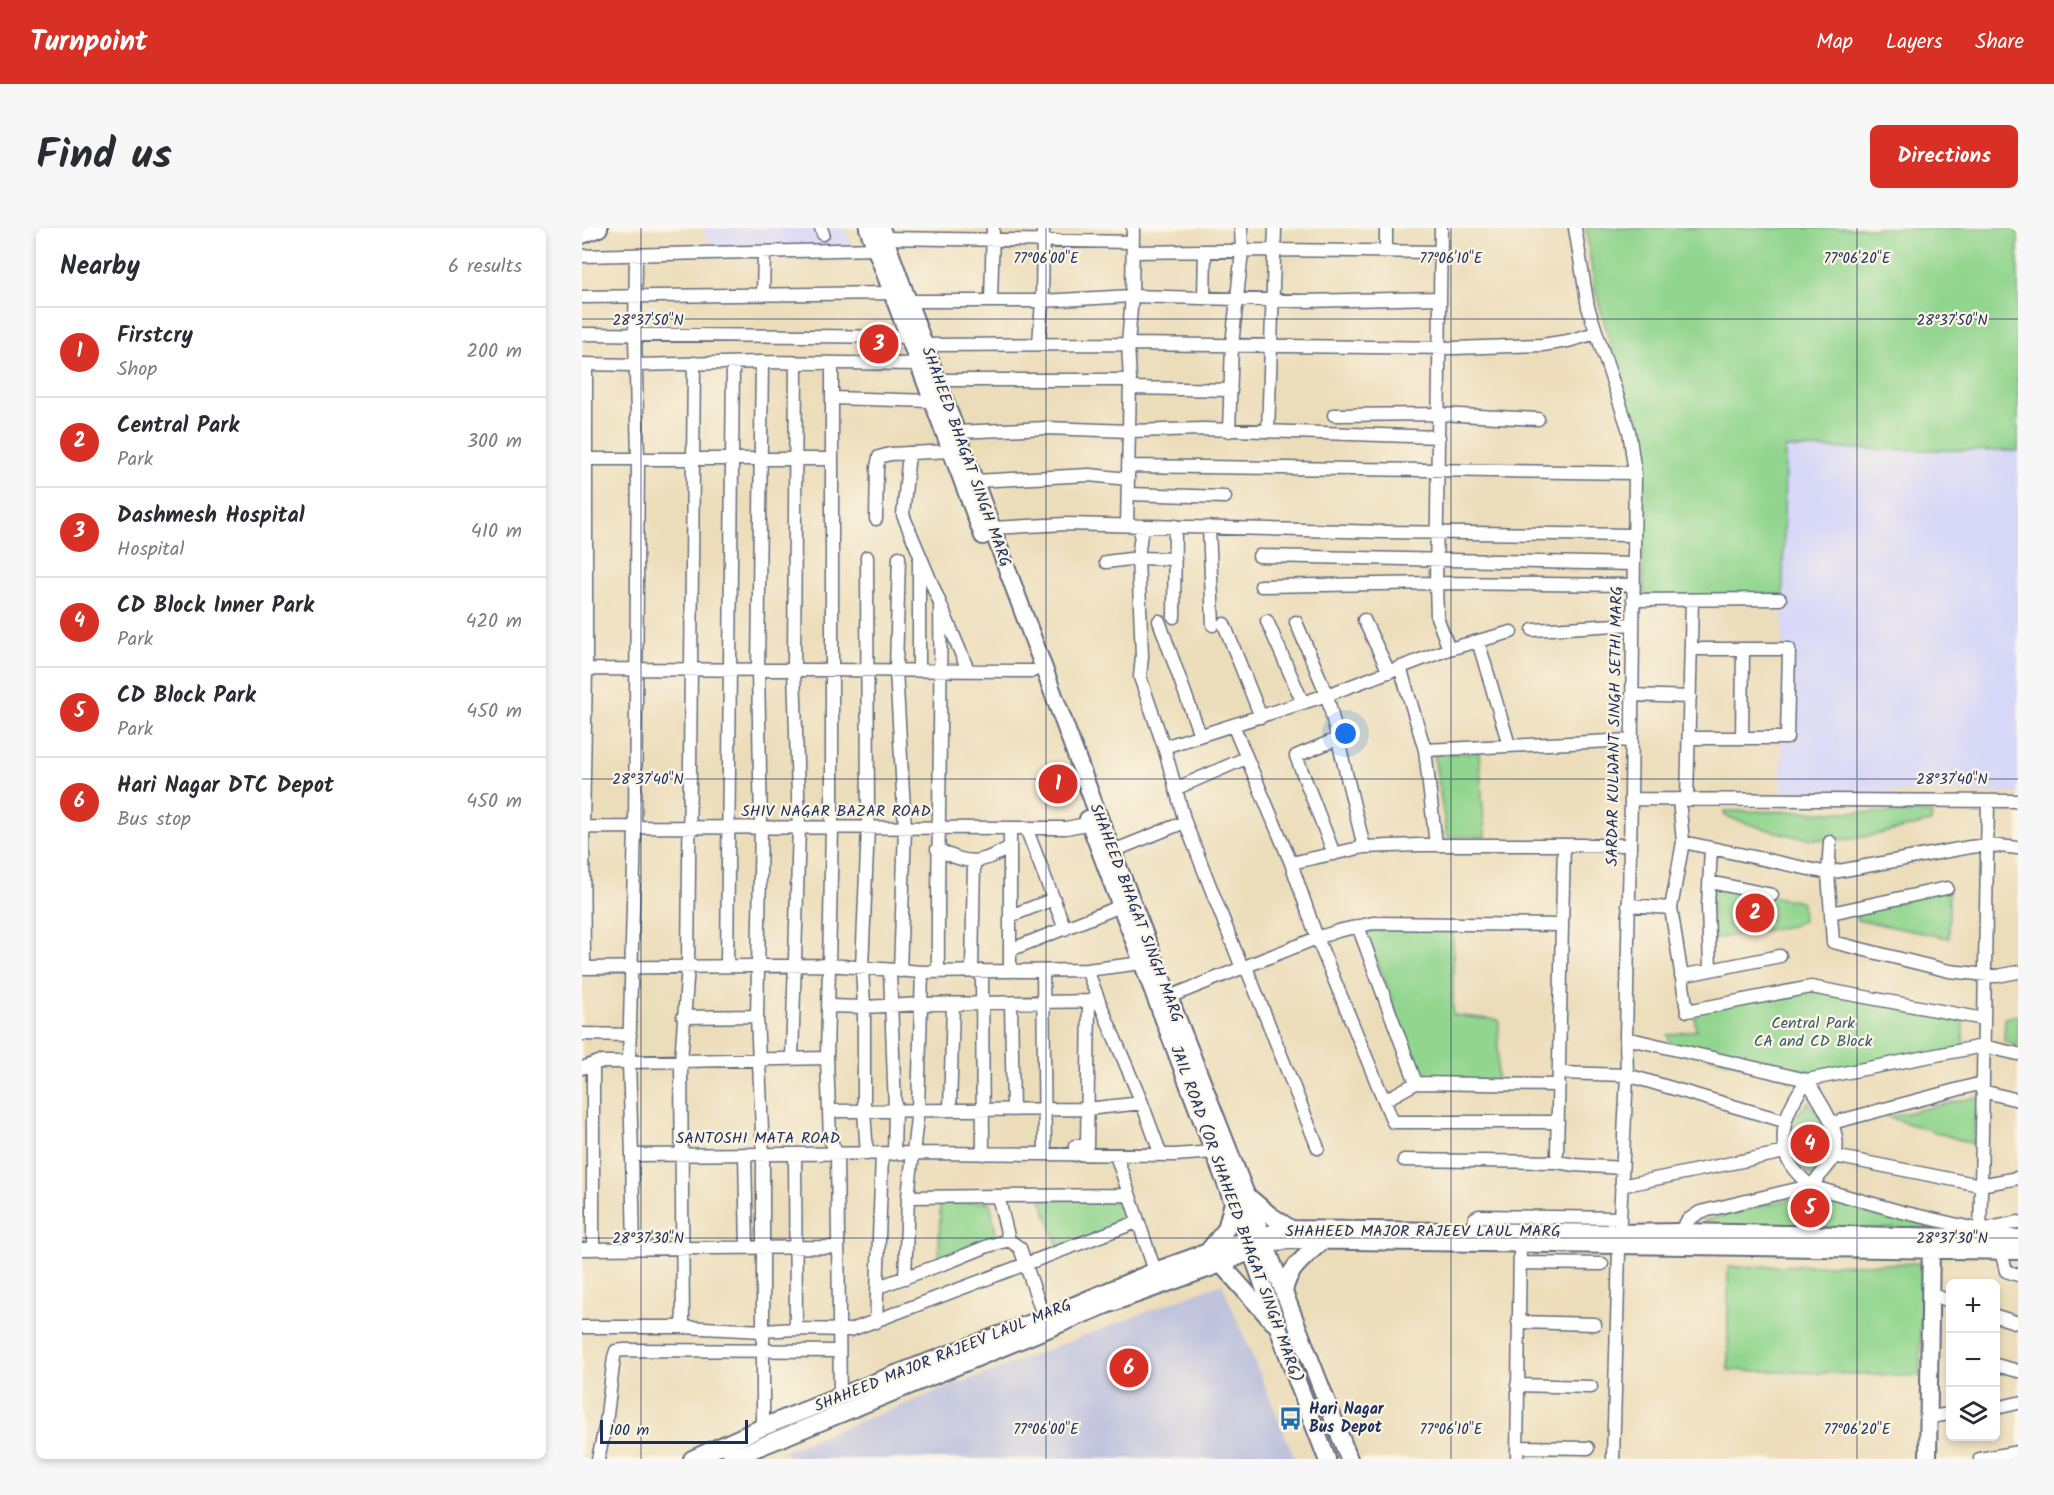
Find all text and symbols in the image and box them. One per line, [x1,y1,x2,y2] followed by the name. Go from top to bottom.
[30,20,148,65] text: Turnpoint
[1816,26,1853,59] text: Map
[1886,26,1942,59] text: Layers
[1975,26,2024,59] text: Share
[36,123,172,190] text: Find us
[1870,125,2018,188] button: Directions
[60,246,140,288] text: Nearby
[1013,247,1080,271] text: 77°06'00"E
[1420,247,1484,271] text: 77°06'10"E
[1824,247,1892,271] text: 77°06'20"E
[448,251,522,283] text: 6 results
[612,309,684,333] text: 28°37'50"N
[1916,309,1988,333] text: 28°37'50"N
[117,319,193,354] text: Firstcry
[860,322,898,366] pin: 3
[76,336,83,368] text: 1
[466,336,522,368] text: 200 m
[914,343,1018,571] street label: SHAHEED BHAGAT SINGH MARG
[117,354,157,386] text: Shop
[117,409,239,444] text: Central Park
[74,426,85,458] text: 2
[467,426,522,458] text: 300 m
[117,444,153,476] text: Park
[117,499,305,534] text: Dashmesh Hospital
[74,516,85,548] text: 3
[471,516,522,548] text: 410 m
[117,534,184,566] text: Hospital
[1600,586,1630,866] street label: SARDAR KULWANT SINGH SETHI MARG
[117,589,314,624] text: CD Block Inner Park
[74,606,85,638] text: 4
[465,606,522,638] text: 420 m
[117,624,153,656] text: Park
[117,679,256,714] text: CD Block Park
[74,696,85,728] text: 5
[466,696,522,728] text: 450 m
[117,714,153,746] text: Park
[1331,719,1360,748] your location
[1038,762,1078,806] pin: 1
[612,768,684,792] text: 28°37'40"N
[1916,768,1988,792] text: 28°37'40"N
[117,769,334,804] text: Hari Nagar DTC Depot
[74,786,85,818] text: 6
[466,786,522,818] text: 450 m
[741,799,931,824] street label: SHIV NAGAR BAZAR ROAD
[1083,800,1189,1026] street label: SHAHEED BHAGAT SINGH MARG
[117,804,191,836] text: Bus stop
[1736,890,1774,936] pin: 2
[1754,1011,1873,1054] park label: Central Park CA and CD Block
[1163,1042,1309,1386] street label: JAIL ROAD (OR SHAHEED BHAGAT SINGH MARG)
[1790,1122,1830,1166] pin: 4
[676,1126,840,1151] street label: SANTOSHI MATA ROAD
[1790,1186,1830,1230] pin: 5
[1285,1219,1561,1244] street label: SHAHEED MAJOR RAJEEV LAUL MARG
[612,1227,684,1251] text: 28°37'30"N
[1916,1227,1988,1251] text: 28°37'30"N
[1946,1279,2000,1441] map controls
[1946,1279,2000,1333] button: +
[811,1293,1075,1419] street label: SHAHEED MAJOR RAJEEV LAUL MARG
[1946,1333,2000,1387] button: −
[1110,1346,1148,1390] pin: 6
[1946,1387,2000,1441] button: layers
[1309,1397,1385,1440] place label: Hari Nagar Bus Depot
[1278,1405,1304,1431] bus stop icon: Hari Nagar Bus Depot
[600,1417,748,1444] scale bar
[609,1418,649,1443] text: 100 m
[1013,1418,1080,1442] text: 77°06'00"E
[1420,1418,1484,1442] text: 77°06'10"E
[1824,1418,1892,1442] text: 77°06'20"E

